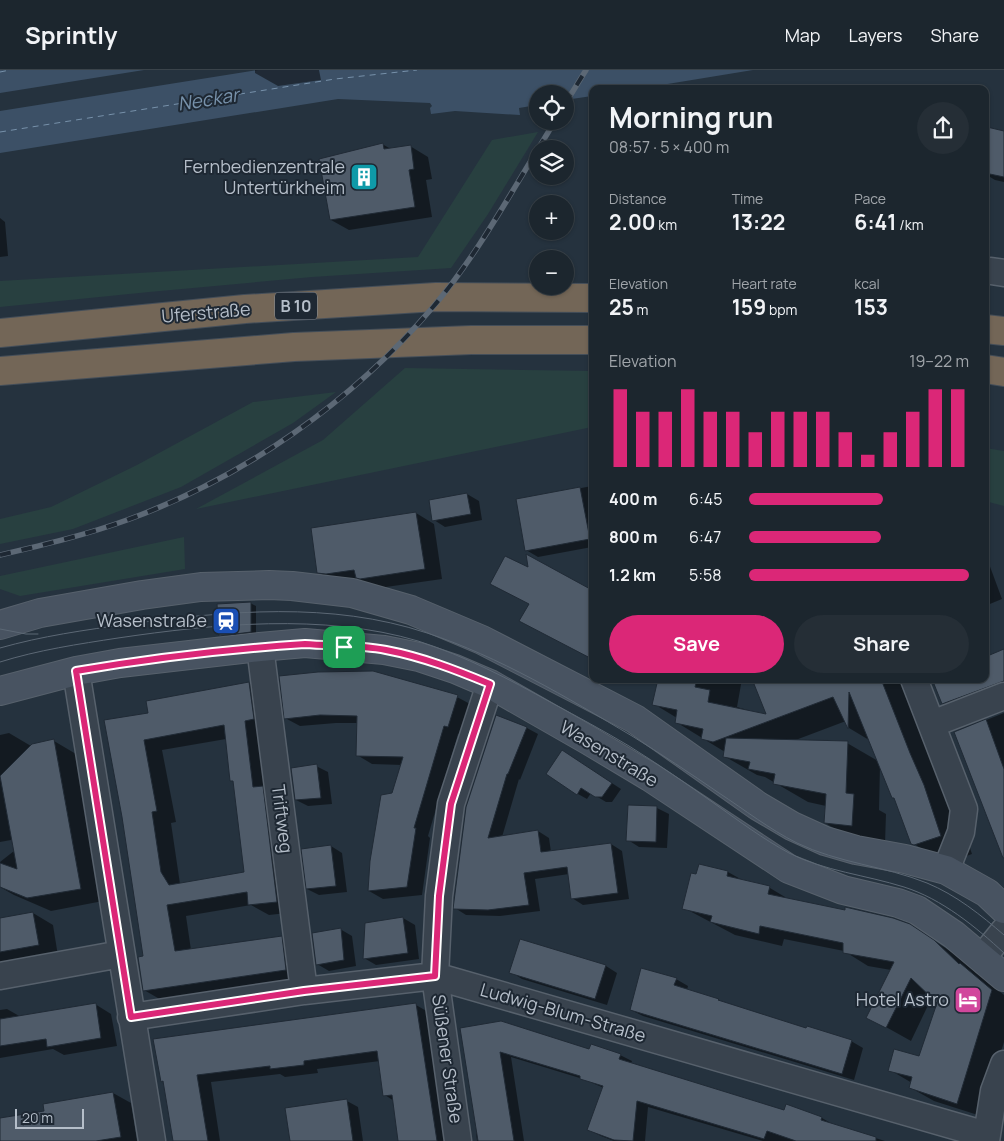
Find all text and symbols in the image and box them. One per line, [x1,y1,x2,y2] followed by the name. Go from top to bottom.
[25,18,117,51] text: Sprintly
[785,23,820,47] text: Map
[848,23,902,47] text: Layers
[930,23,979,47] text: Share
[176,81,243,117] water label: Neckar
[529,85,574,295] map controls
[529,85,574,130] button: locate
[609,98,773,136] text: Morning run
[917,102,969,154] button: share
[609,136,729,158] text: 08:57 · 5 × 400 m
[529,140,574,185] button: layers
[184,154,345,199] place label: Fernbedienzentrale Untertürkheim
[349,162,379,192] building icon: Fernbedienzentrale Untertürkheim
[609,189,666,208] text: Distance
[732,189,763,208] text: Time
[854,189,886,208] text: Pace
[529,195,574,240] button: +
[609,208,656,236] text: 2.00
[732,208,785,236] text: 13:22
[854,208,897,236] text: 6:41
[656,215,677,234] text: km
[897,215,924,234] text: /km
[529,250,574,295] button: −
[609,274,668,293] text: Elevation
[732,274,797,293] text: Heart rate
[854,274,880,293] text: kcal
[275,292,317,320] road number: B 10
[609,293,634,321] text: 25
[732,293,766,321] text: 159
[854,293,888,321] text: 153
[160,296,251,328] street label: Uferstraße
[634,300,649,319] text: m
[766,300,797,319] text: bpm
[609,350,677,372] text: Elevation
[909,350,969,372] text: 19–22 m
[609,488,657,510] text: 400 m
[689,488,722,510] text: 6:45
[609,526,657,548] text: 800 m
[689,526,721,548] text: 6:47
[609,564,656,586] text: 1.2 km
[689,564,722,586] text: 5:58
[211,606,241,636] station icon: Wasenstraße
[96,608,207,632] place label: Wasenstraße
[609,615,784,673] button: Save
[794,615,969,673] button: Share
[323,626,365,668] pin
[330,633,358,661] icon: arrive
[556,714,663,792] street label: Wasenstraße
[267,783,299,854] street label: Triftweg
[478,977,649,1047] street label: Ludwig-Blum-Straße
[953,985,983,1015] hotel icon: Hotel Astro
[856,987,949,1011] place label: Hotel Astro
[427,993,469,1125] street label: Süßener Straße
[15,1106,84,1129] scale bar
[22,1108,53,1127] text: 20 m

